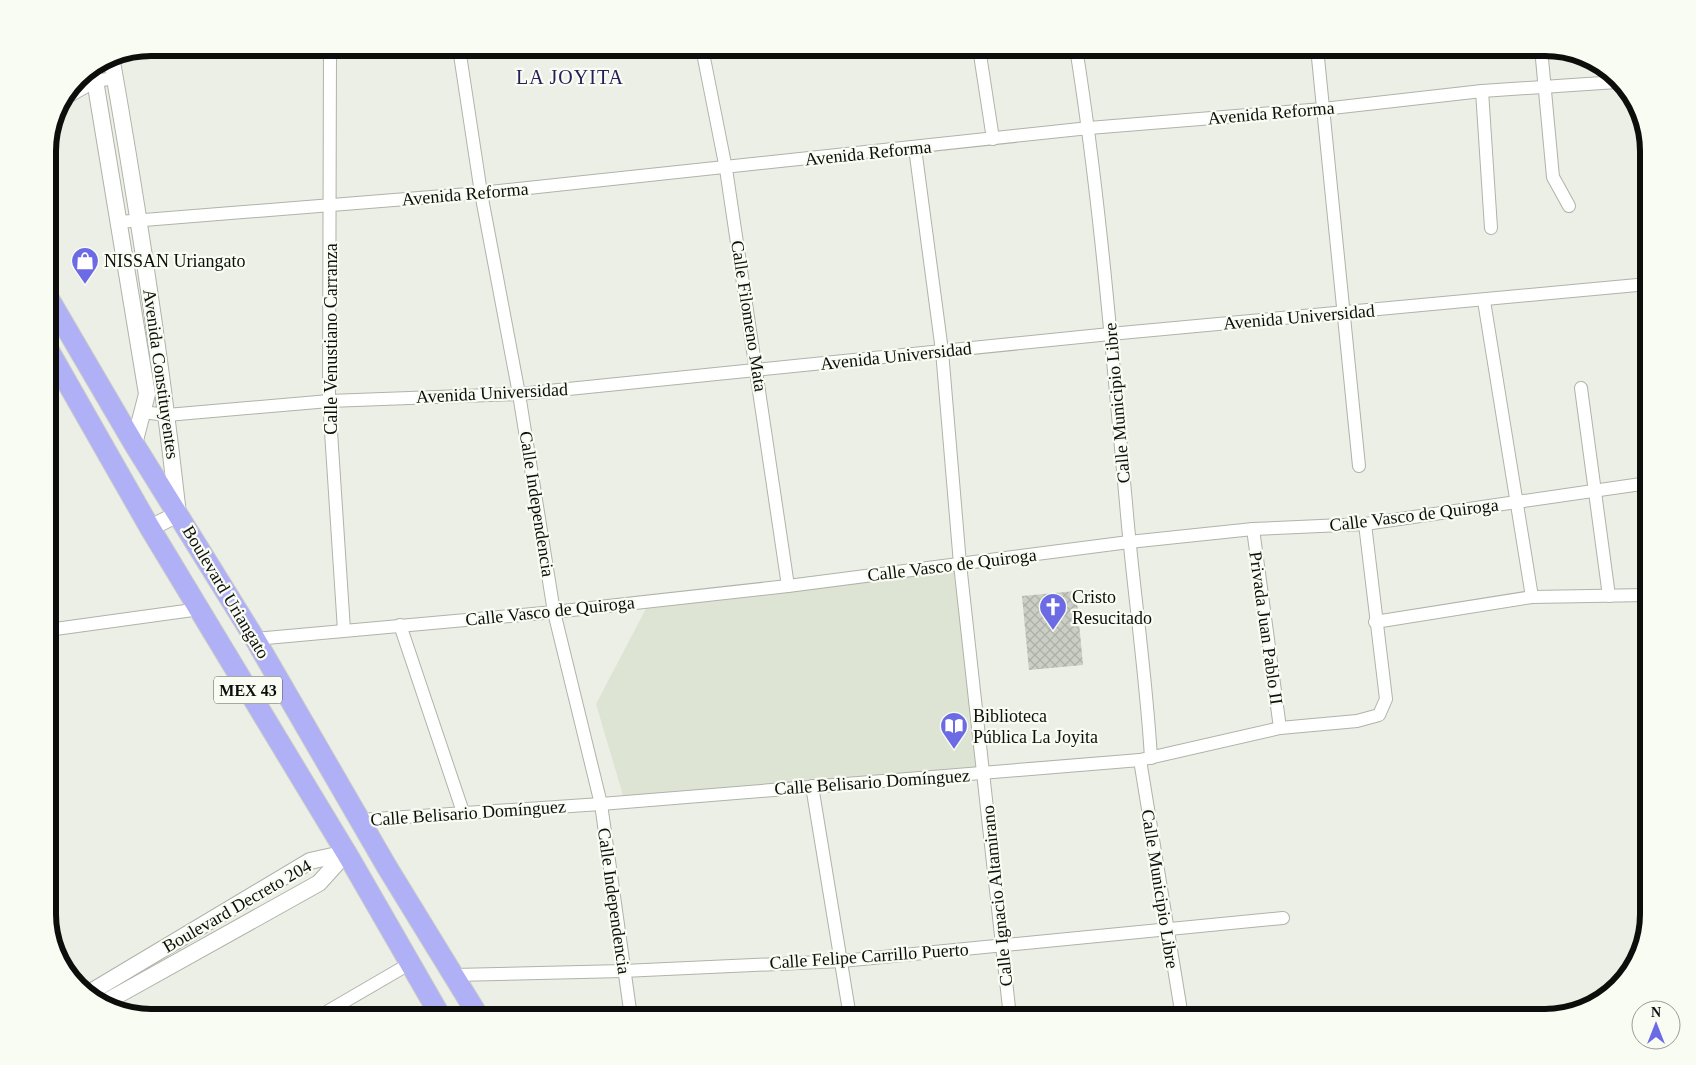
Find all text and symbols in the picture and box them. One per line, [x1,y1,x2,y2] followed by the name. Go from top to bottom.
[516,66,624,88] district label: LA JOYITA
[1207,97,1335,129] street label: Avenida Reforma
[804,136,932,170] street label: Avenida Reforma
[401,178,529,210] street label: Avenida Reforma
[727,239,771,393] street label: Calle Filomeno Mata
[321,243,341,435] street label: Calle Venustiano Carranza
[70,246,100,285] shop icon: NISSAN Uriangato
[104,251,246,271] place label: NISSAN Uriangato
[139,288,183,460] street label: Avenida Constituyentes
[1222,300,1376,334] street label: Avenida Universidad
[1100,322,1134,484] street label: Calle Municipio Libre
[819,338,973,374] street label: Avenida Universidad
[416,379,568,407] street label: Avenida Universidad
[516,430,558,578] street label: Calle Independencia
[1328,495,1500,535] street label: Calle Vasco de Quiroga
[178,522,274,662] street label: Boulevard Uriangato
[866,545,1038,585] street label: Calle Vasco de Quiroga
[1245,550,1287,706] street label: Privada Juan Pablo II
[1072,587,1152,628] place label: Cristo Resucitado
[464,592,636,630] street label: Calle Vasco de Quiroga
[1038,592,1068,631] church icon: Cristo Resucitado
[214,676,282,704] road number: MEX 43
[973,706,1098,747] place label: Biblioteca Pública La Joyita
[939,711,969,750] library icon: Biblioteca Pública La Joyita
[774,765,970,799] street label: Calle Belisario Domínguez
[370,796,566,830] street label: Calle Belisario Domínguez
[978,804,1016,988] street label: Calle Ignacio Altamirano
[1138,808,1182,970] street label: Calle Municipio Libre
[594,827,634,975] street label: Calle Independencia
[159,855,315,957] street label: Boulevard Decreto 204
[769,939,969,973] street label: Calle Felipe Carrillo Puerto
[1631,1000,1681,1050] north arrow
[1651,1005,1661,1020] text: N

